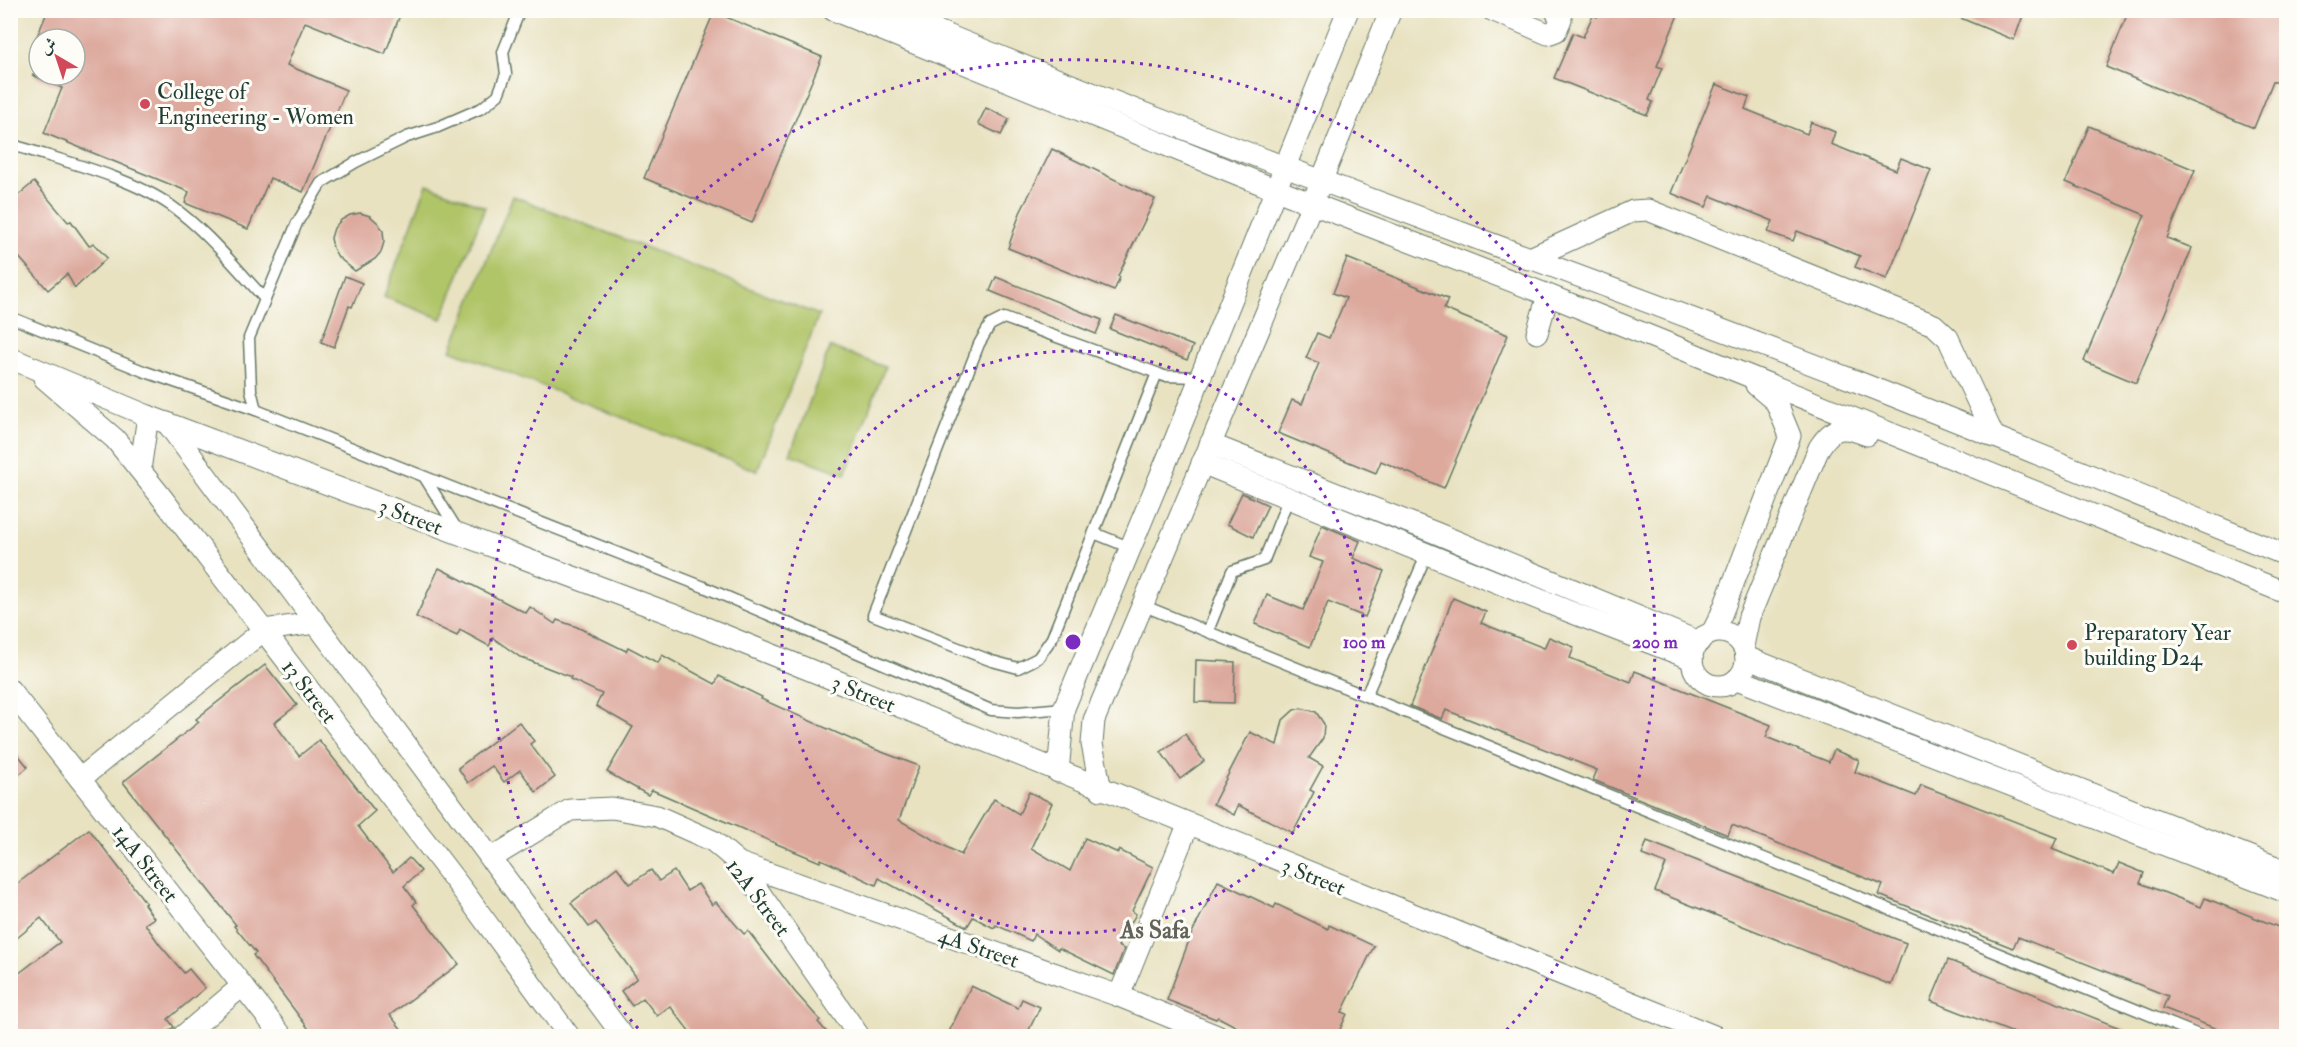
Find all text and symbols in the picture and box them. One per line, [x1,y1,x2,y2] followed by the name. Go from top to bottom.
[27,27,87,87] north arrow
[36,33,61,59] text: ش
[157,78,354,131] place label: College of Engineering - Women
[138,97,152,111] marker: College of Engineering - Women
[375,492,447,542] street label: 3 Street
[2084,619,2232,672] place label: Preparatory Year building D24
[1343,631,1386,654] text: 100 m
[1632,631,1679,654] text: 200 m
[1063,632,1083,652] centre of rings
[2065,638,2079,652] marker: Preparatory Year building D24
[275,654,343,729] street label: 13 Street
[828,669,900,719] street label: 3 Street
[106,819,184,908] street label: 14A Street
[1278,852,1350,902] street label: 3 Street
[720,853,797,942] street label: 12A Street
[1119,915,1191,946] district label: As Safa
[935,921,1023,975] street label: 4A Street

